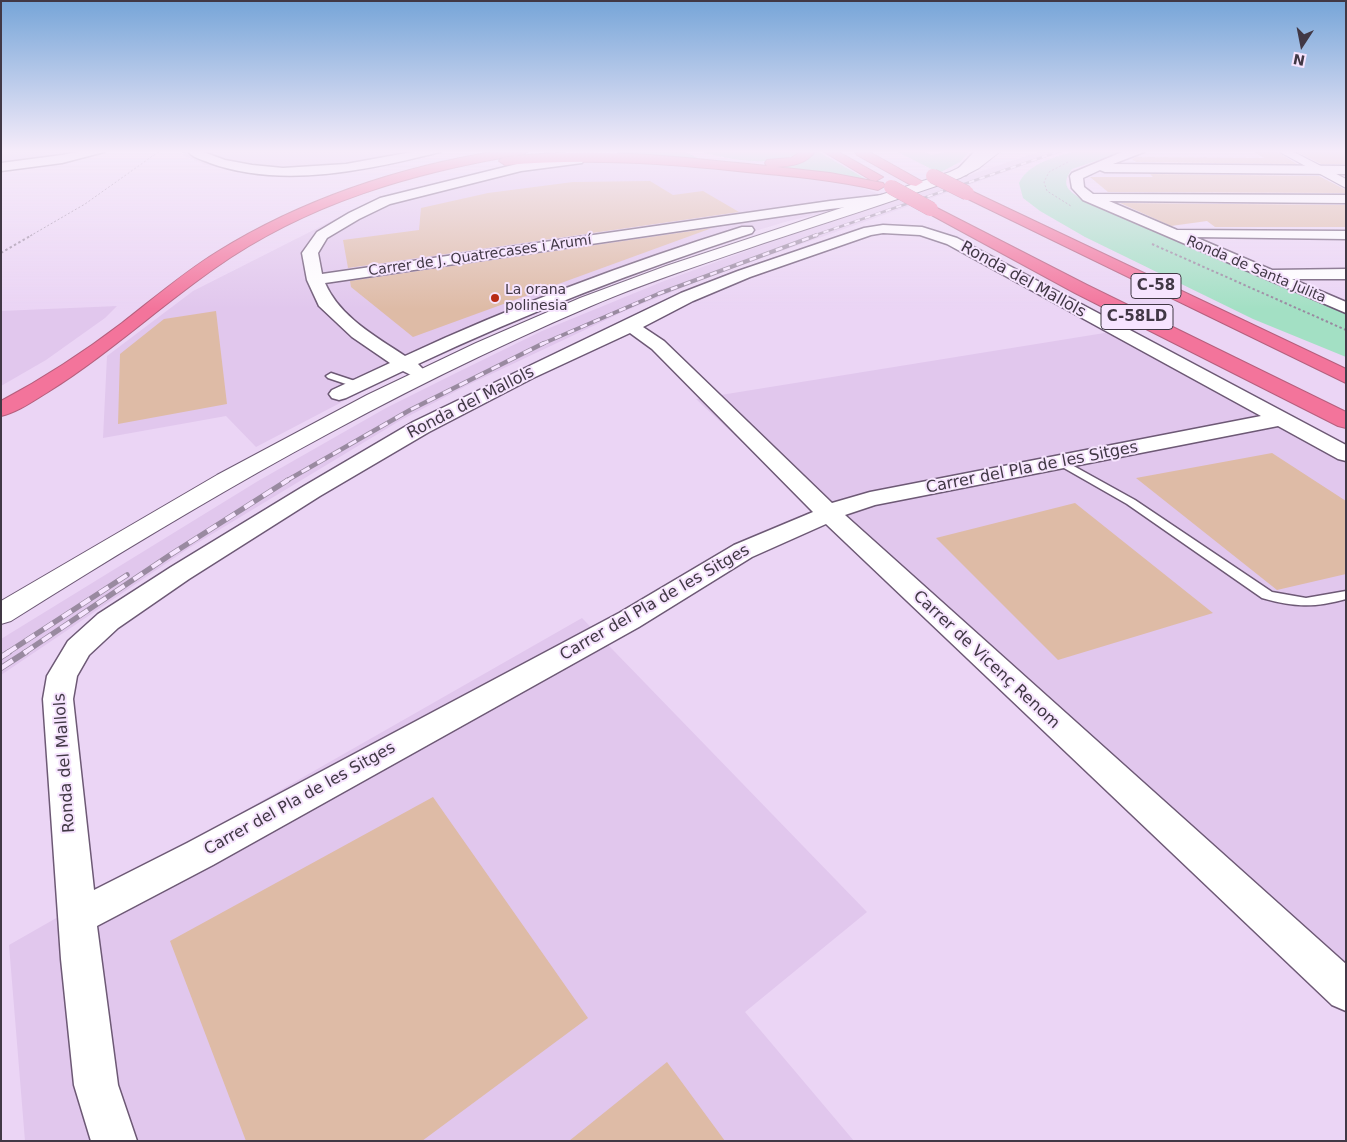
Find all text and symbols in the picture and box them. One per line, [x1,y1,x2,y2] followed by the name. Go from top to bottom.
[1277,20,1327,70] north arrow
[1292,51,1306,69] text: N
[367,232,593,280] street label: Carrer de J. Quatrecases i Arumí
[1184,233,1328,307] street label: Ronda de Santa Julita
[957,238,1089,322] street label: Ronda del Mallols
[1131,274,1181,298] road number: C-58
[505,282,567,314] place label: La orana polinesia
[489,292,501,304] marker: La orana polinesia
[1101,304,1173,330] road number: C-58LD
[404,363,538,443] street label: Ronda del Mallols
[924,438,1140,498] street label: Carrer del Pla de les Sitges
[557,541,753,665] street label: Carrer del Pla de les Sitges
[909,587,1063,733] street label: Carrer de Vicenç Renom
[51,693,79,833] street label: Ronda del Mallols
[201,738,399,860] street label: Carrer del Pla de les Sitges

